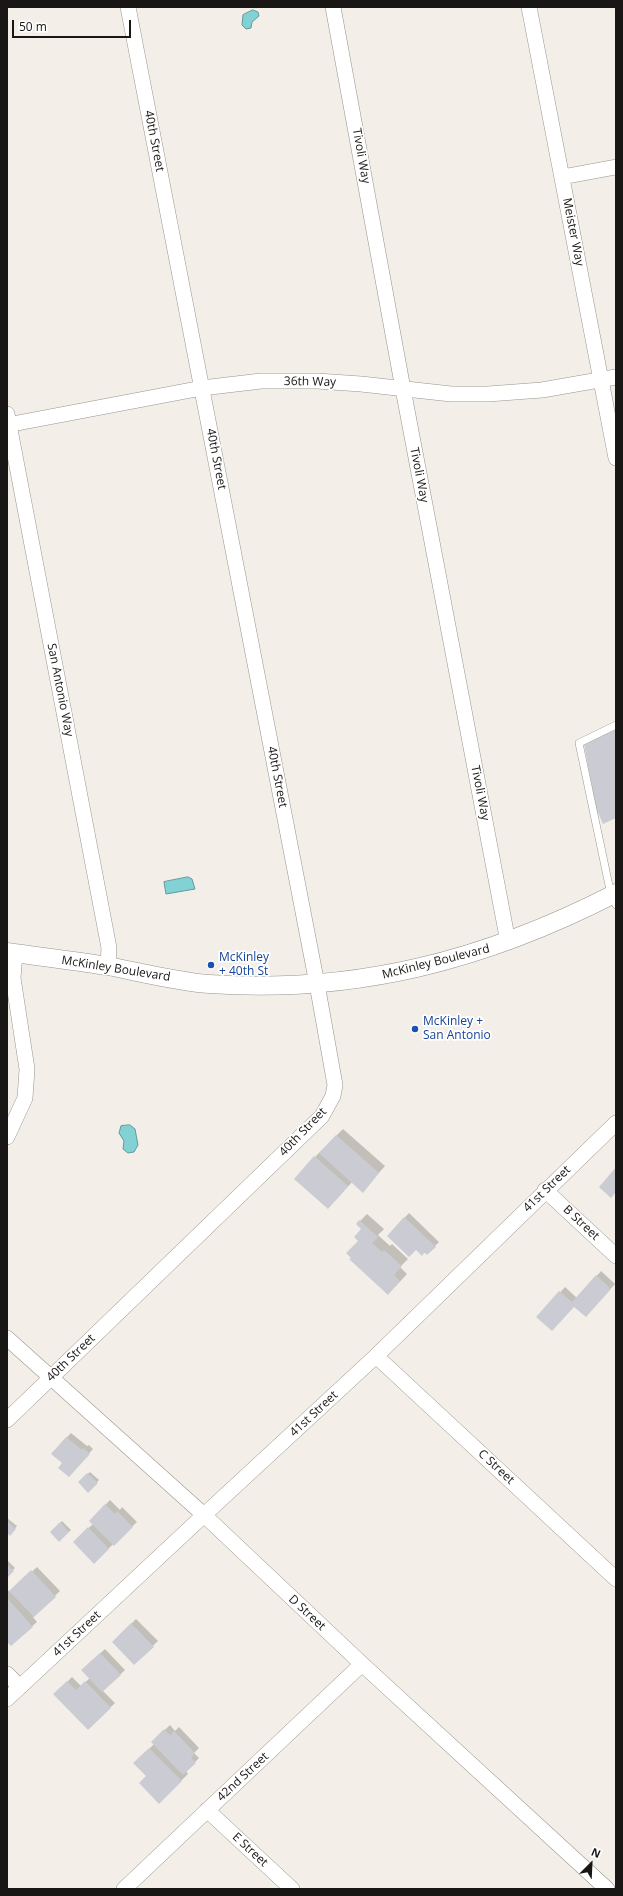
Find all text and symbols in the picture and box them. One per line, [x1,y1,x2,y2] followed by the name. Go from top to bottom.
[14,12,133,38] scale bar
[19,18,47,35] text: 50 m
[141,109,167,173] street label: 40th Street
[349,127,373,185] street label: Tivoli Way
[559,197,587,267] street label: Meister Way
[284,374,336,390] street label: 36th Way
[203,427,229,491] street label: 40th Street
[407,446,431,504] street label: Tivoli Way
[44,642,76,738] street label: San Antonio Way
[264,745,290,809] street label: 40th Street
[468,764,492,822] street label: Tivoli Way
[381,942,491,982] street label: McKinley Boulevard
[219,951,269,979] place label: McKinley + 40th St
[60,953,172,985] street label: McKinley Boulevard
[206,960,216,970] marker: McKinley + 40th St
[423,1015,491,1043] place label: McKinley + San Antonio
[410,1024,420,1034] marker: McKinley + San Antonio
[276,1105,330,1159] street label: 40th Street
[520,1163,574,1215] street label: 41st Street
[560,1203,602,1243] street label: B Street
[44,1331,98,1385] street label: 40th Street
[287,1388,341,1440] street label: 41st Street
[475,1447,517,1487] street label: C Street
[286,1592,328,1634] street label: D Street
[50,1608,104,1660] street label: 41st Street
[214,1750,272,1804] street label: 42nd Street
[229,1830,271,1870] street label: E Street
[571,1844,611,1884] north arrow
[589,1844,603,1861] text: N

